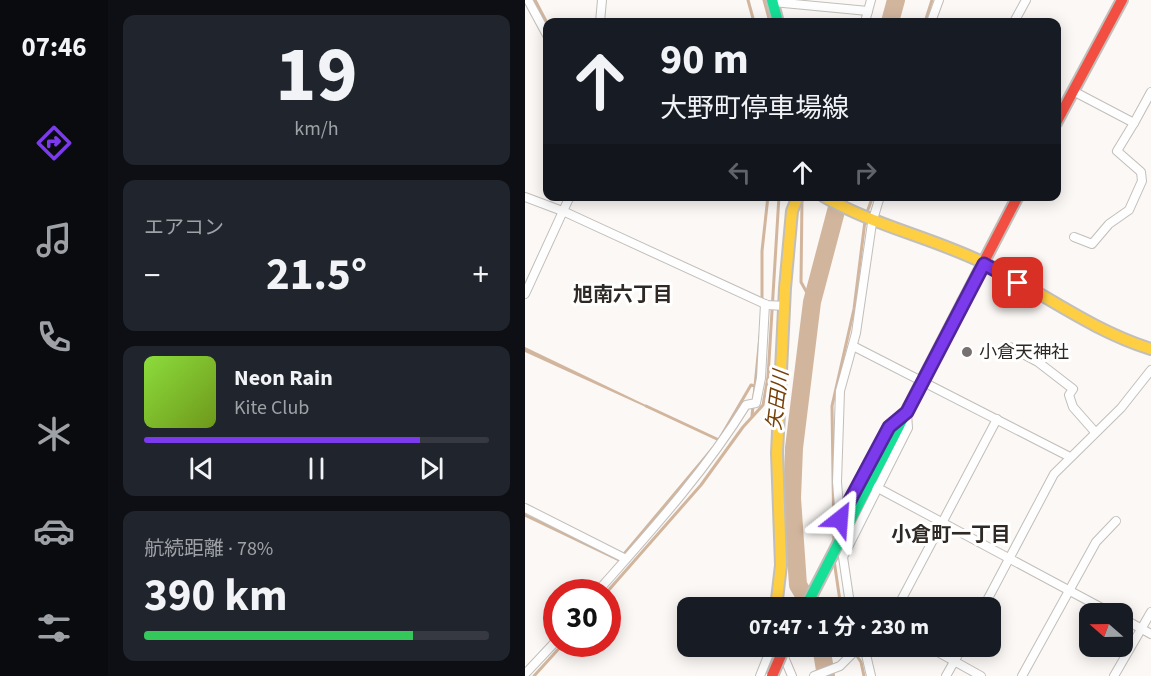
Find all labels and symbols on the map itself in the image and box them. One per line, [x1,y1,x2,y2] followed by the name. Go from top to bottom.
[992,257,1043,308] pin
[573,281,673,309] district label: 旭南六丁目
[979,340,1069,365] place label: 小倉天神社
[960,345,974,359] marker: 小倉天神社
[760,367,796,432] water label: 矢田川
[808,487,872,551] position arrow
[891,521,1011,549] district label: 小倉町一丁目
[543,579,621,657] speed limit sign: 30
[1079,603,1133,657] north arrow

